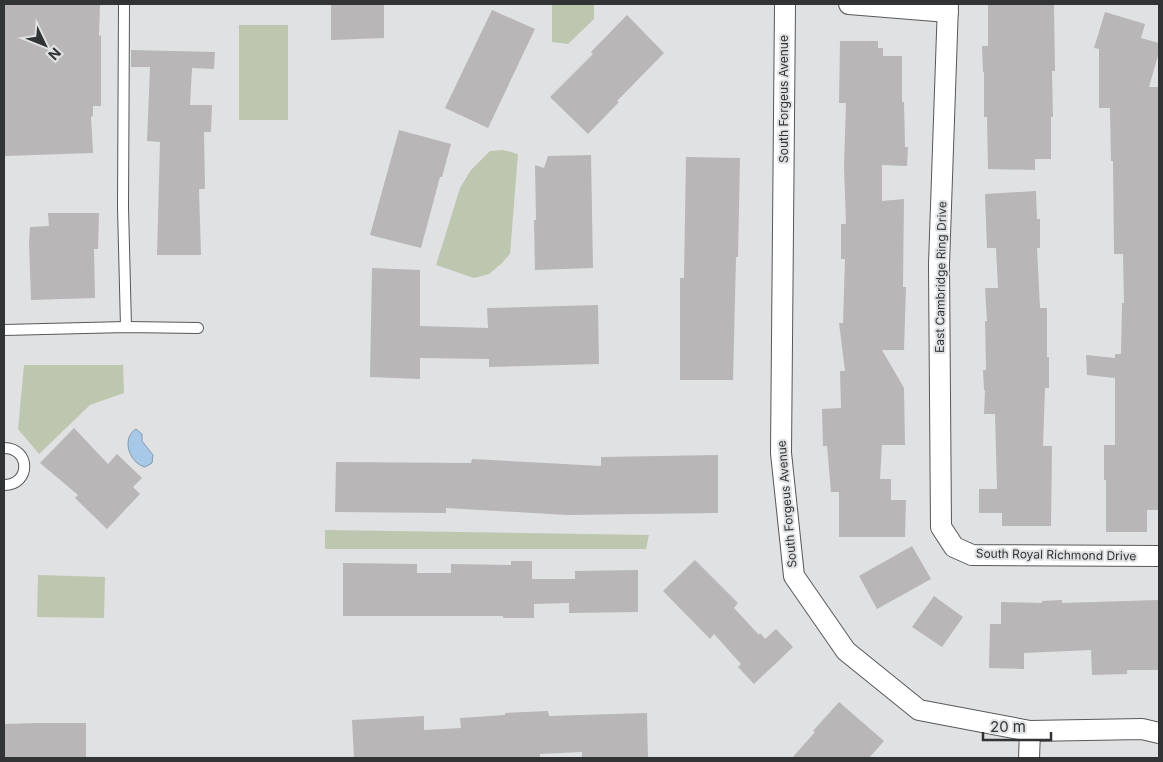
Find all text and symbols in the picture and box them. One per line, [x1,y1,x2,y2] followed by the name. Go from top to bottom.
[20,20,70,70] north arrow
[776,35,791,163] street label: South Forgeus Avenue
[45,45,65,64] text: N
[932,201,949,353] street label: East Cambridge Ring Drive
[773,440,800,568] street label: South Forgeus Avenue
[976,546,1136,563] street label: South Royal Richmond Drive
[983,710,1050,742] scale bar
[990,717,1026,736] text: 20 m

